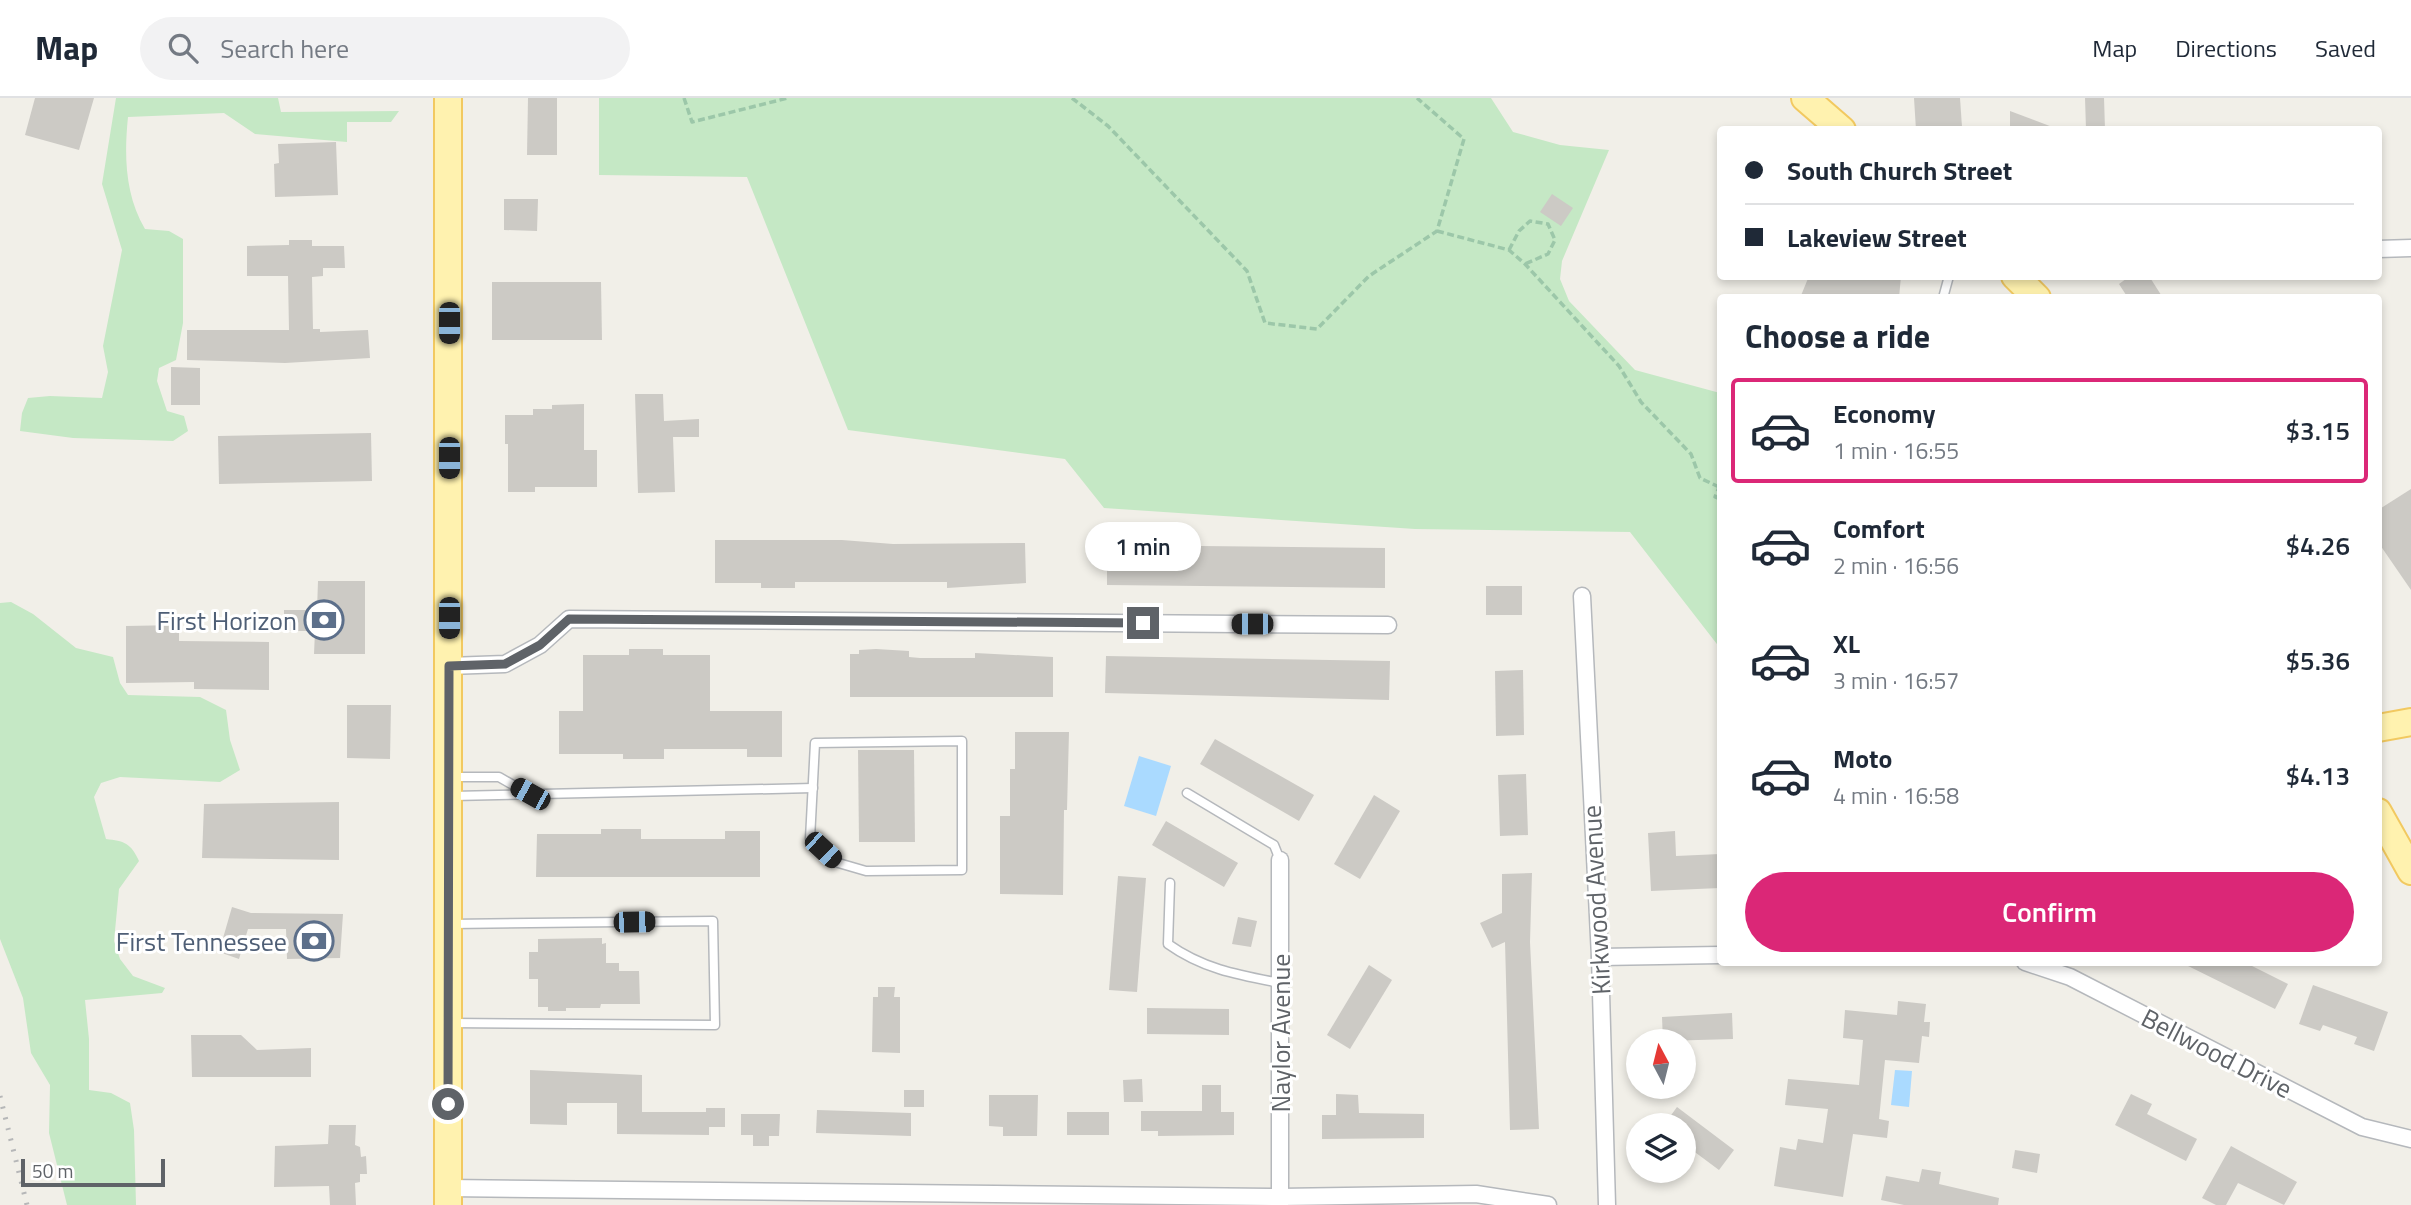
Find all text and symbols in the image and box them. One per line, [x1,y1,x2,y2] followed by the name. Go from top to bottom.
[140,17,630,80] search box
[35,23,98,73] text: Map
[164,29,202,67] icon: search
[220,29,349,68] text: Search here
[2092,30,2137,66] text: Map
[2175,30,2277,66] text: Directions
[2315,30,2376,66] text: Saved
[1787,151,2012,190] text: South Church Street
[1787,218,1967,257] text: Lakeview Street
[439,302,460,344] car
[1745,312,1930,360] text: Choose a ride
[1833,394,1935,433] text: Economy
[1749,399,1812,462] icon: car
[2286,411,2350,450] text: $3.15
[1833,433,1959,468] text: 1 min · 16:55
[439,437,460,479] car
[1833,509,1925,548] text: Comfort
[1749,514,1812,577] icon: car
[1085,522,1201,570] callout: 1 min
[2286,526,2350,565] text: $4.26
[1115,529,1171,564] text: 1 min
[1833,548,1959,583] text: 2 min · 16:56
[439,597,460,639] car
[303,599,345,641] bank icon: First Horizon
[156,601,297,640] place label: First Horizon
[1127,607,1159,639] route end
[1232,614,1274,635] car
[1833,624,1860,663] text: XL
[1749,629,1812,692] icon: car
[2286,641,2350,680] text: $5.36
[1833,663,1959,698] text: 3 min · 16:57
[1833,739,1892,778] text: Moto
[1749,744,1812,807] icon: car
[2286,756,2350,795] text: $4.13
[507,775,554,813] car
[1833,778,1959,813] text: 4 min · 16:58
[1572,804,1620,996] street label: Kirkwood Avenue
[801,828,846,872] car
[1745,872,2354,952] button: Confirm
[613,911,656,933] car
[293,920,335,962] bank icon: First Tennessee
[116,922,287,961] place label: First Tennessee
[1261,954,1300,1112] street label: Naylor Avenue
[2135,998,2299,1108] street label: Bellwood Drive
[1626,1029,1696,1099] north arrow
[1626,1029,1696,1183] map controls
[432,1088,464,1120] route start
[1626,1113,1696,1183] button: layers
[21,1156,164,1188] scale bar
[32,1156,73,1185] text: 50 m

